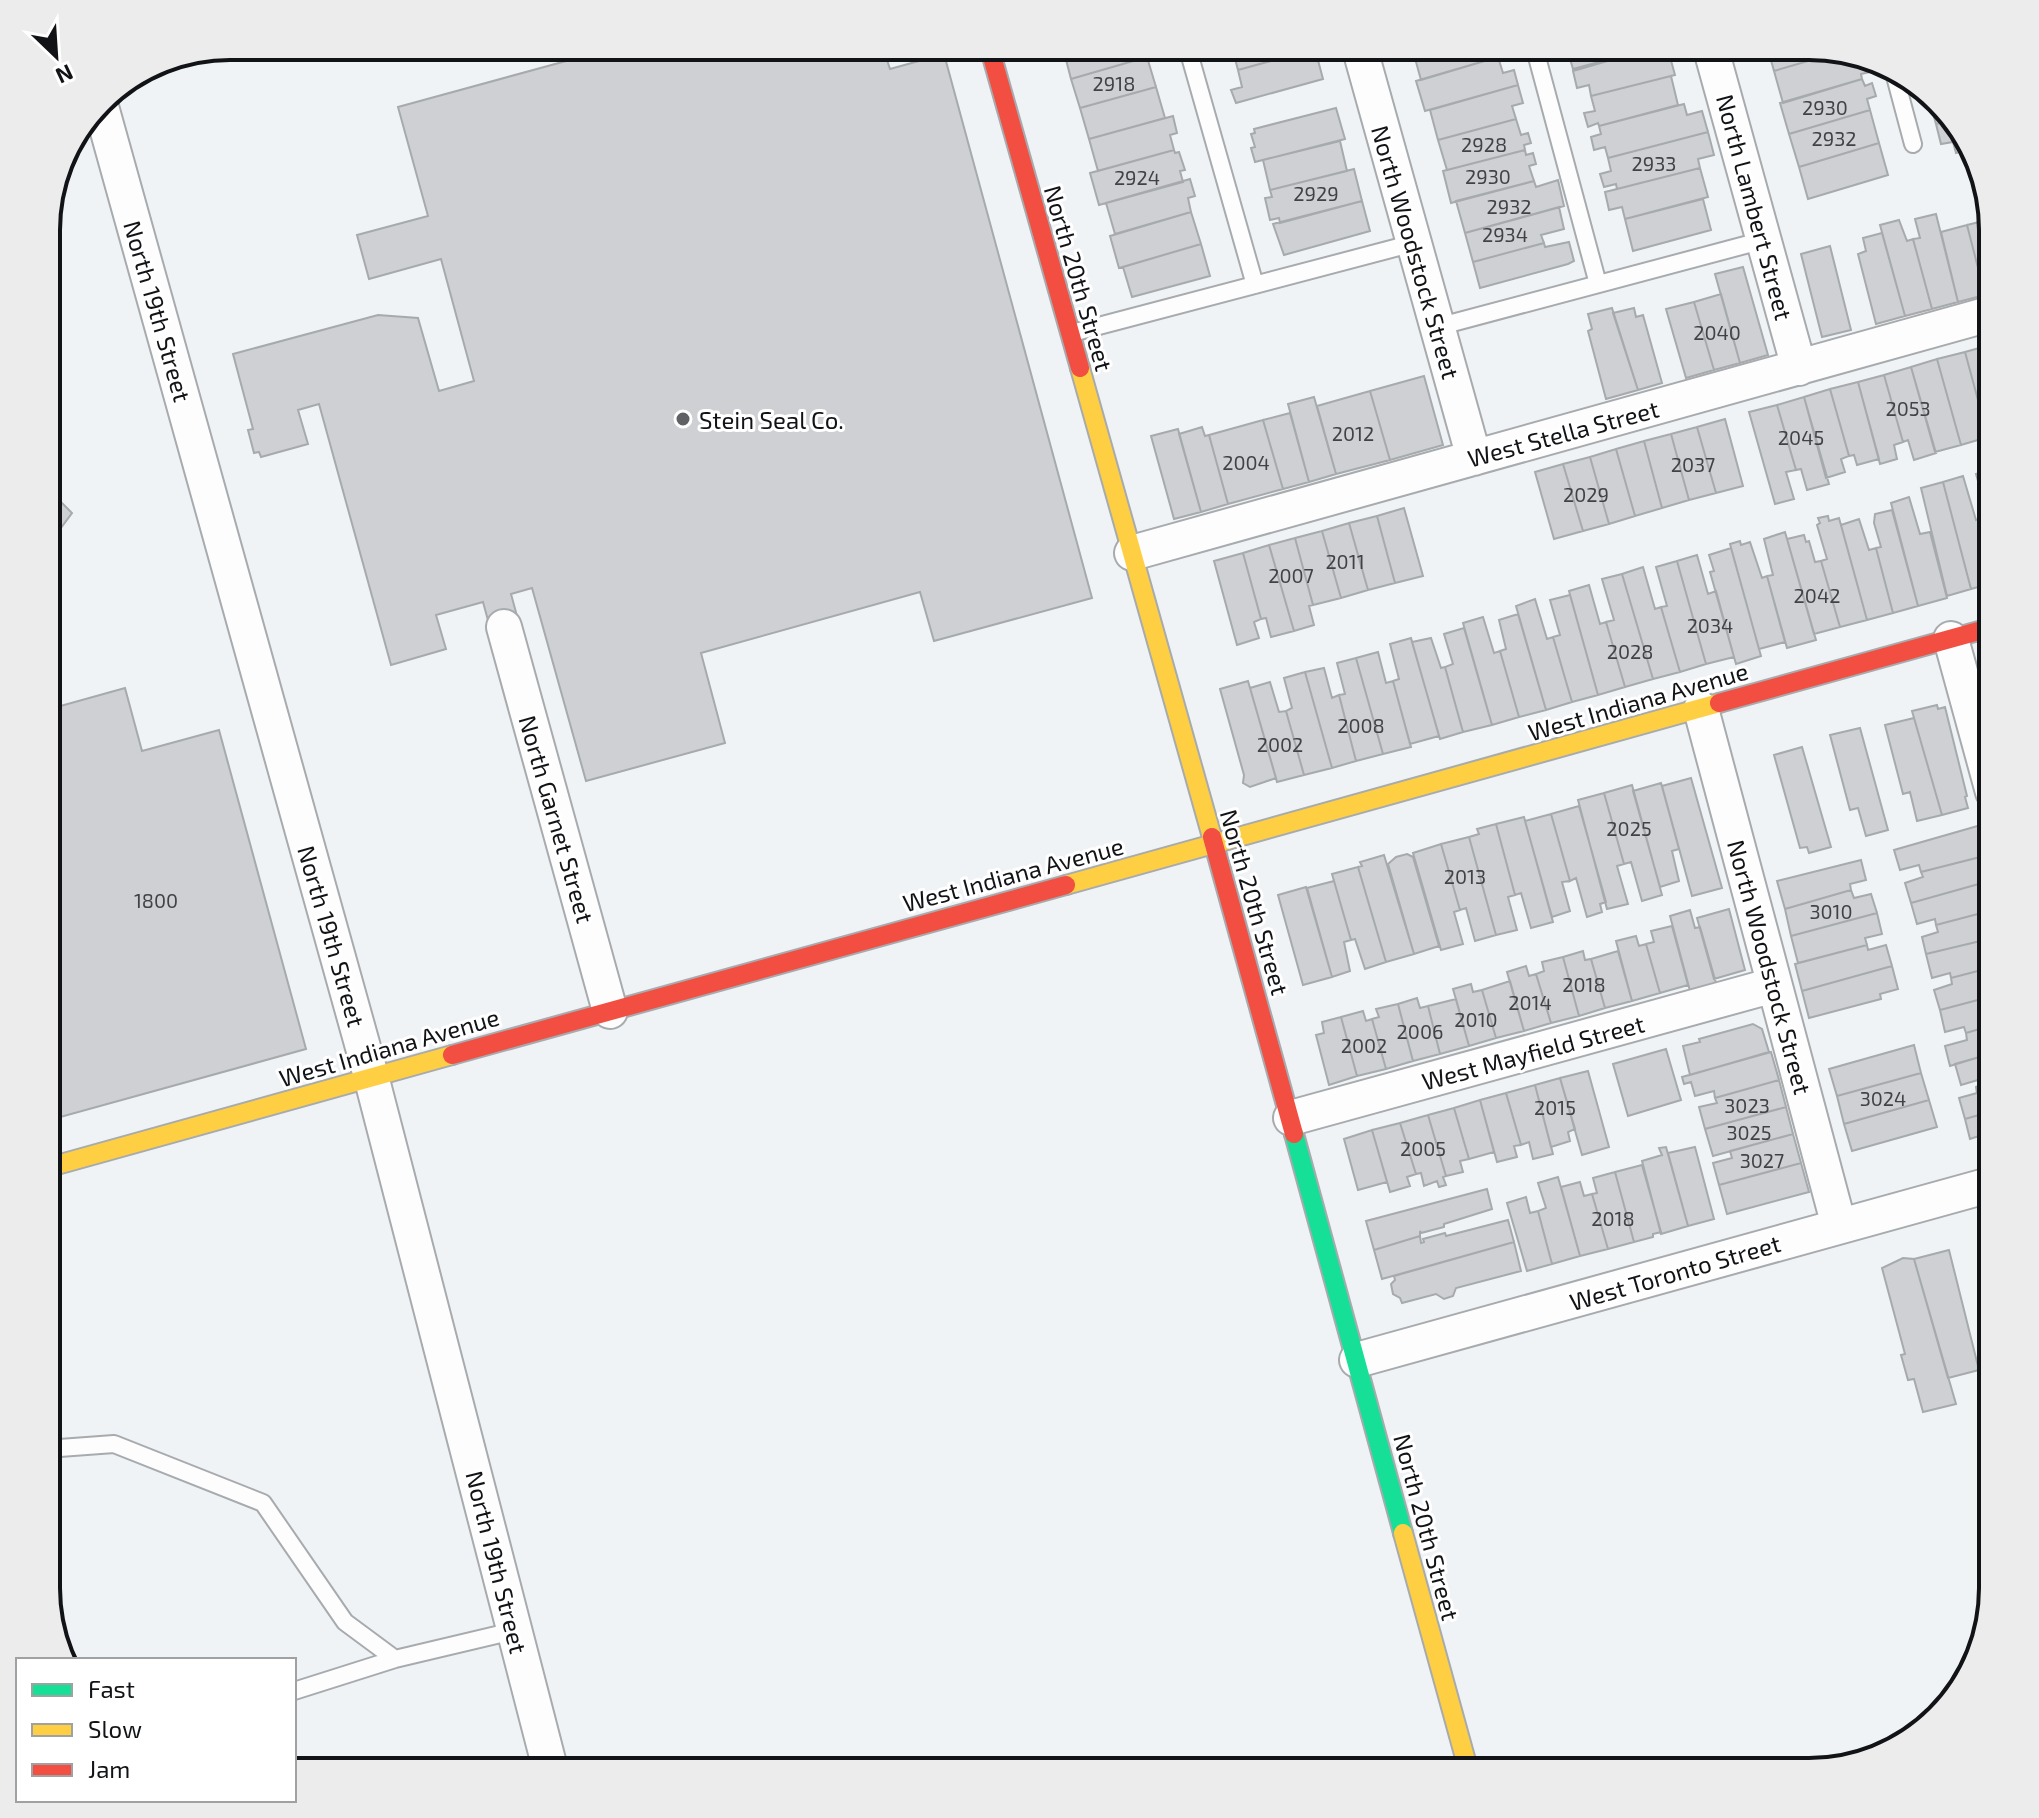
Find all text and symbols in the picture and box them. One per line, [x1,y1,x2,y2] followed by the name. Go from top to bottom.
[16,16,96,96] north arrow
[52,60,78,90] text: N
[1093,71,1135,95] house number: 2918
[1711,91,1799,323] street label: North Lambert Street
[1802,95,1848,119] house number: 2930
[1366,122,1466,382] street label: North Woodstock Street
[1811,126,1857,150] house number: 2932
[1461,132,1507,156] house number: 2928
[1632,151,1676,175] house number: 2933
[1465,164,1511,188] house number: 2930
[1114,165,1160,189] house number: 2924
[1293,181,1339,205] house number: 2929
[1039,182,1119,374] street label: North 20th Street
[1486,194,1532,218] house number: 2932
[118,217,198,405] street label: North 19th Street
[1482,222,1528,246] house number: 2934
[1693,320,1741,344] house number: 2040
[1464,394,1662,472] street label: West Stella Street
[1885,396,1931,420] house number: 2053
[699,405,844,434] place label: Stein Seal Co.
[674,410,692,428] marker: Stein Seal Co.
[1332,421,1374,445] house number: 2012
[1778,425,1824,449] house number: 2045
[1222,450,1270,474] house number: 2004
[1671,452,1715,476] house number: 2037
[1563,482,1609,506] house number: 2029
[1325,549,1365,573] house number: 2011
[1268,563,1314,587] house number: 2007
[1794,583,1840,607] house number: 2042
[1687,613,1733,637] house number: 2034
[1607,639,1653,663] house number: 2028
[1525,656,1751,746] street label: West Indiana Avenue
[513,712,601,926] street label: North Garnet Street
[1337,713,1385,737] house number: 2008
[1257,732,1303,756] house number: 2002
[1215,806,1295,998] street label: North 20th Street
[1606,816,1652,840] house number: 2025
[899,831,1127,917] street label: West Indiana Avenue
[1722,837,1818,1097] street label: North Woodstock Street
[292,842,372,1030] street label: North 19th Street
[1444,864,1486,888] house number: 2013
[134,888,178,912] house number: 1800
[1809,899,1853,923] house number: 3010
[1562,972,1606,996] house number: 2018
[1508,990,1552,1014] house number: 2014
[276,1002,502,1092] street label: West Indiana Avenue
[1454,1007,1498,1031] house number: 2010
[1419,1008,1647,1096] street label: West Mayfield Street
[1397,1019,1443,1043] house number: 2006
[1341,1033,1387,1057] house number: 2002
[1860,1086,1906,1110] house number: 3024
[1724,1093,1770,1117] house number: 3023
[1534,1095,1576,1119] house number: 2015
[1726,1120,1772,1144] house number: 3025
[1400,1136,1446,1160] house number: 2005
[1740,1148,1784,1172] house number: 3027
[1591,1206,1635,1230] house number: 2018
[1566,1228,1784,1316] street label: West Toronto Street
[1388,1431,1466,1623] street label: North 20th Street
[460,1468,534,1656] street label: North 19th Street
[16,1658,296,1802] legend
[88,1674,135,1703] text: Fast
[88,1714,142,1743] text: Slow
[88,1754,130,1783] text: Jam

